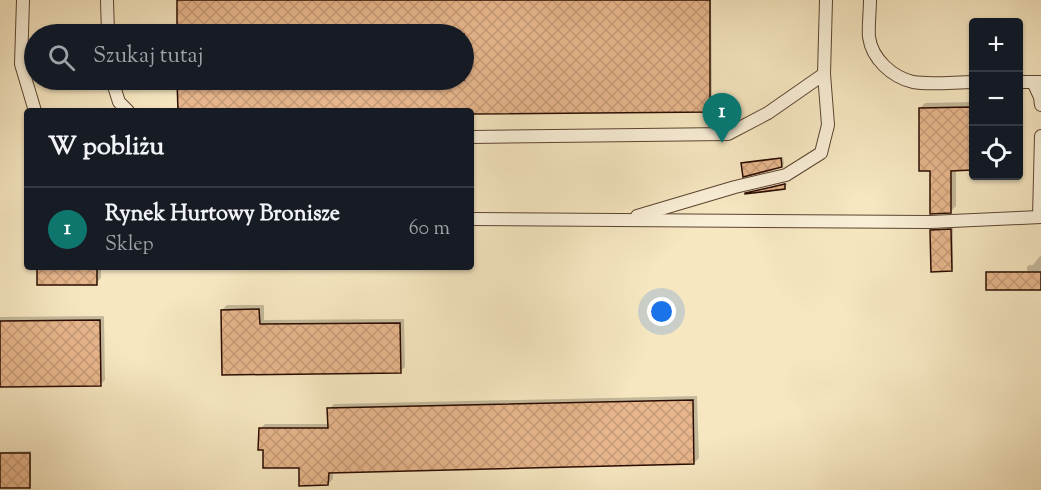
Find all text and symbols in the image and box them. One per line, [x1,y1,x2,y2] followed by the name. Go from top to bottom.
[969,18,1023,180] map controls
[969,18,1023,72] button: +
[24,24,474,90] search box
[45,41,78,74] icon: search
[93,41,204,73] text: Szukaj tutaj
[969,72,1023,126] button: −
[702,94,742,143] pin: 1
[969,126,1023,180] button: locate
[48,129,164,166] text: W pobliżu
[105,199,340,231] text: Rynek Hurtowy Bronisze
[64,215,71,244] text: 1
[409,215,450,244] text: 60 m
[105,231,154,260] text: Sklep
[647,297,676,326] your location

